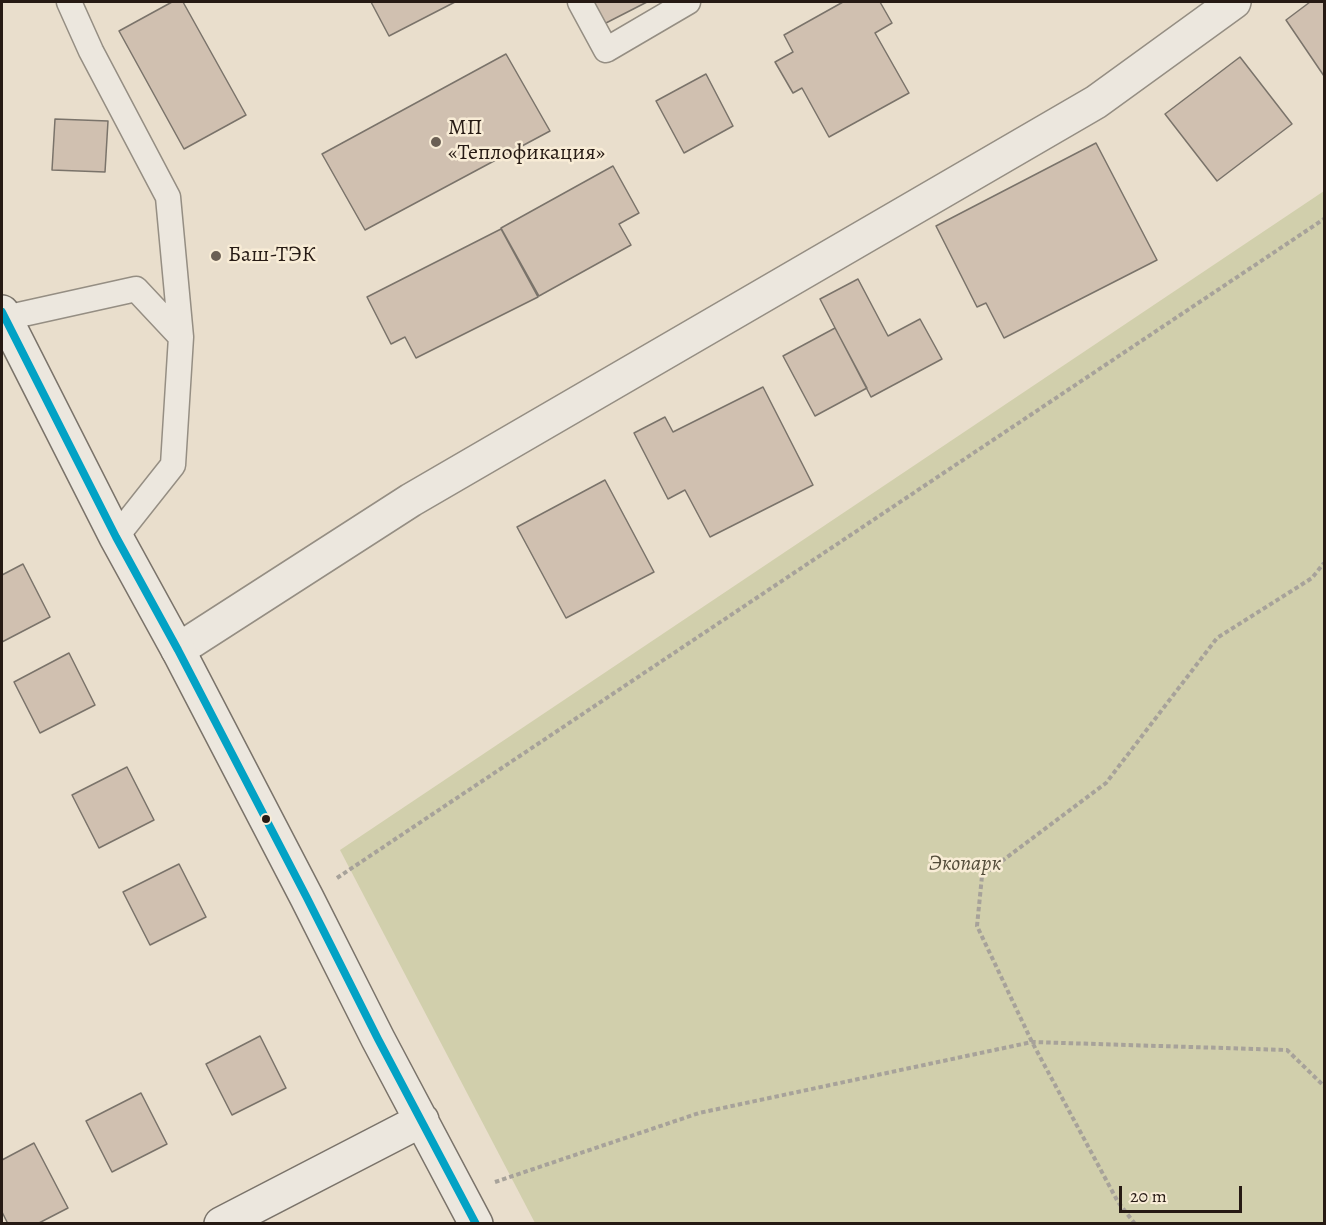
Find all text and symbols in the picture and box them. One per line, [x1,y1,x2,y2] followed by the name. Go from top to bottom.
[448,116,605,168] place label: МП «Теплофикация»
[429,135,443,149] marker: МП «Теплофикация»
[228,243,316,269] place label: Баш-ТЭК
[209,249,223,263] marker: Баш-ТЭК
[260,813,272,825] unlabelled marker
[929,852,1001,878] park label: Экопарк
[1122,1174,1245,1212] scale bar
[1130,1184,1167,1208] text: 20 m

